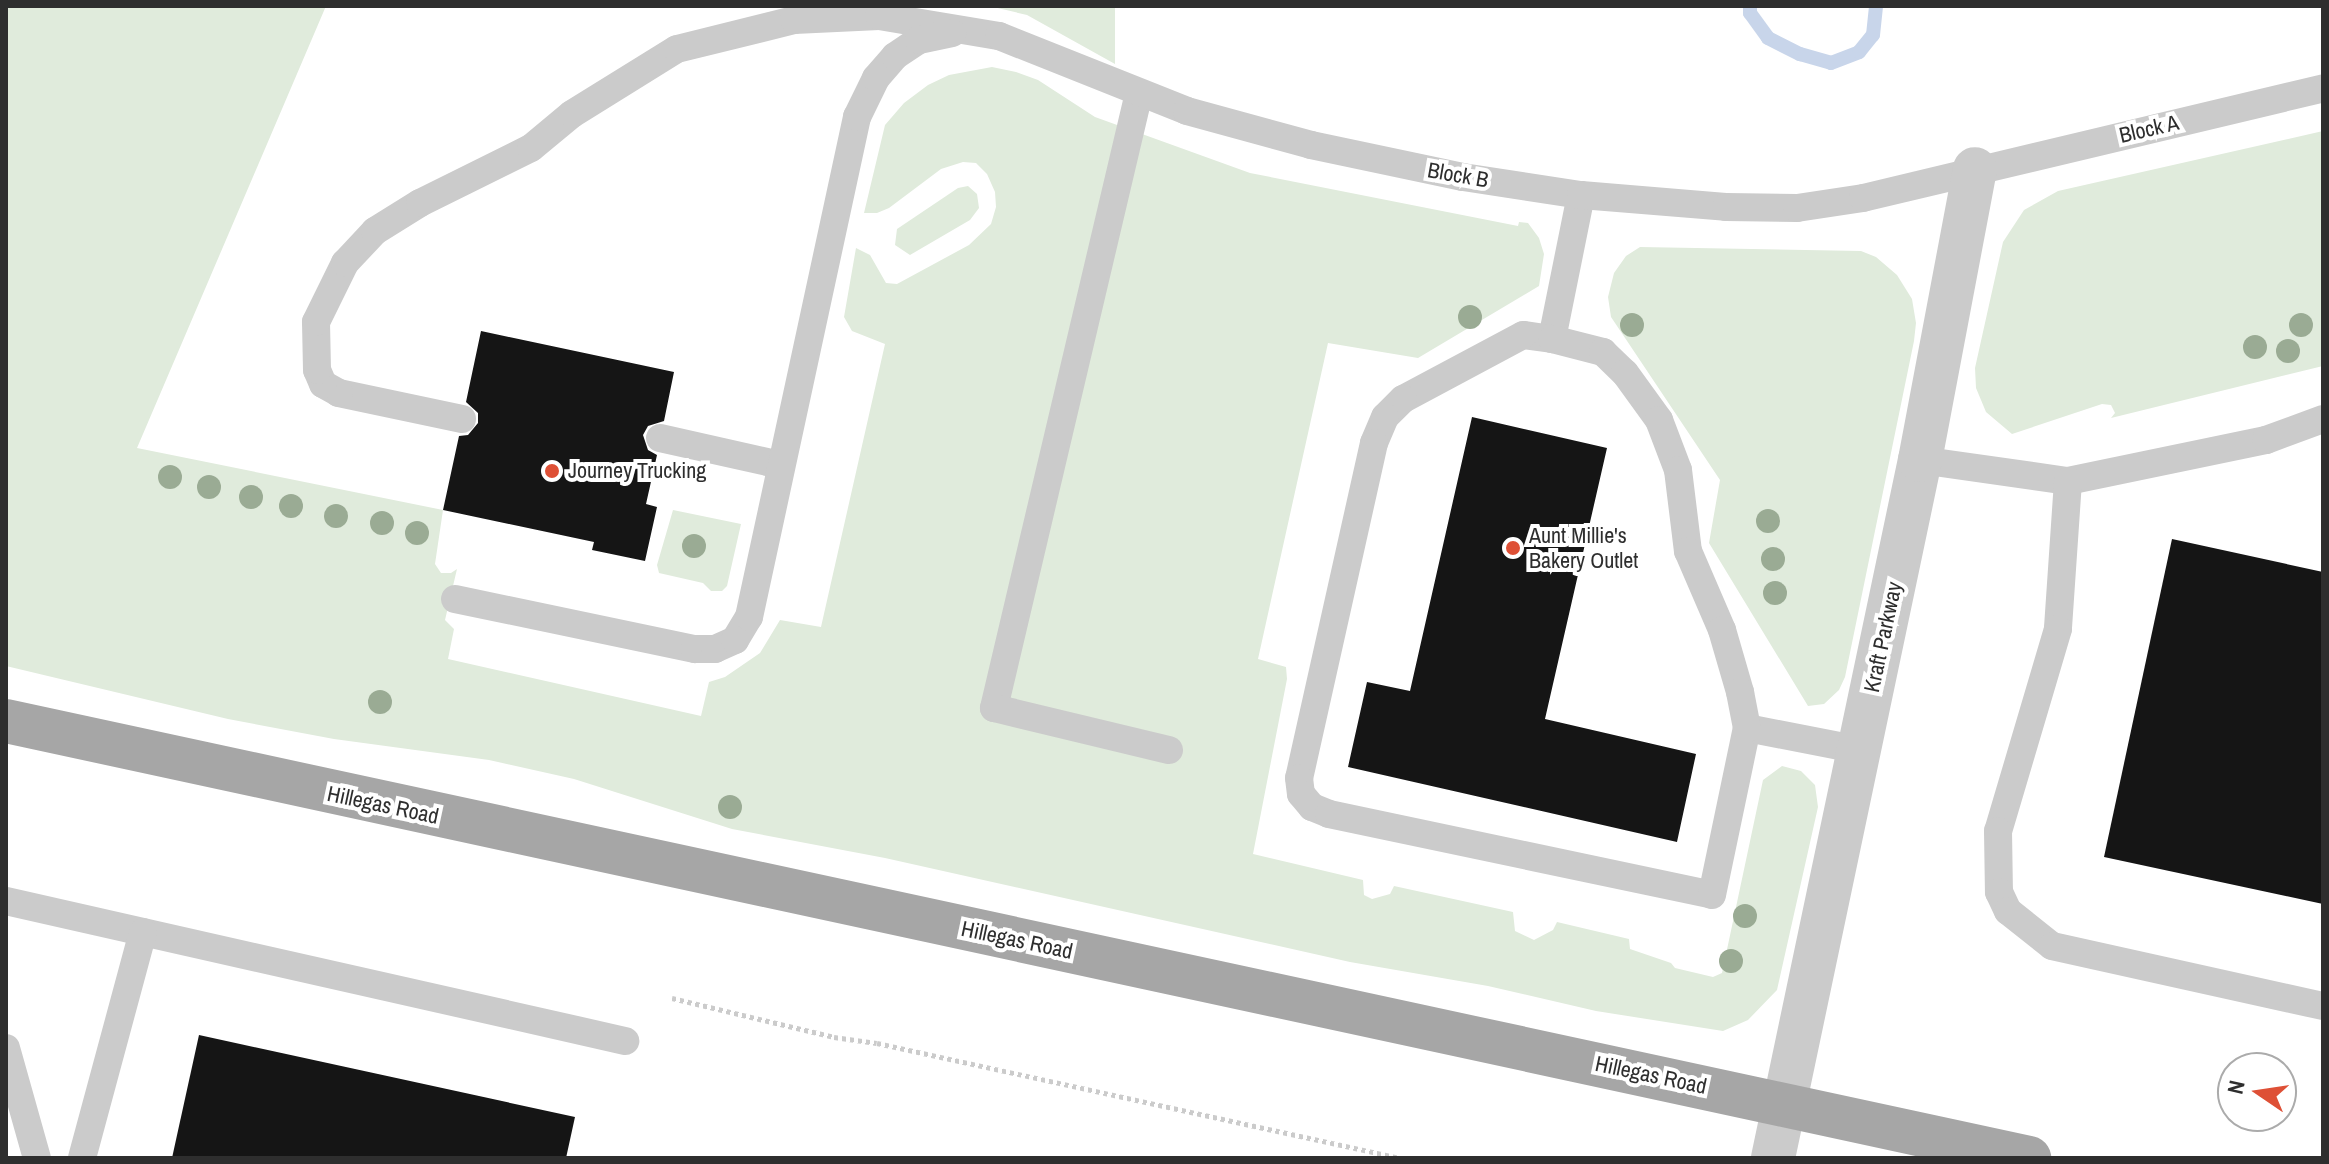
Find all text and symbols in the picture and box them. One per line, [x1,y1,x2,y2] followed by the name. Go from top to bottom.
[2116,109,2182,149] street label: Block A
[1426,157,1490,193] street label: Block B
[568,458,707,484] place label: Journey Trucking
[543,462,561,480] marker: Journey Trucking
[1529,522,1638,574] place label: Aunt Millie's Bakery Outlet
[1504,539,1522,557] marker: Aunt Millie's Bakery Outlet
[1858,579,1908,695] street label: Kraft Parkway
[325,780,441,830] street label: Hillegas Road
[959,915,1075,965] street label: Hillegas Road
[1593,1050,1709,1100] street label: Hillegas Road
[2217,1052,2297,1132] north arrow
[2219,1077,2252,1097] text: N

